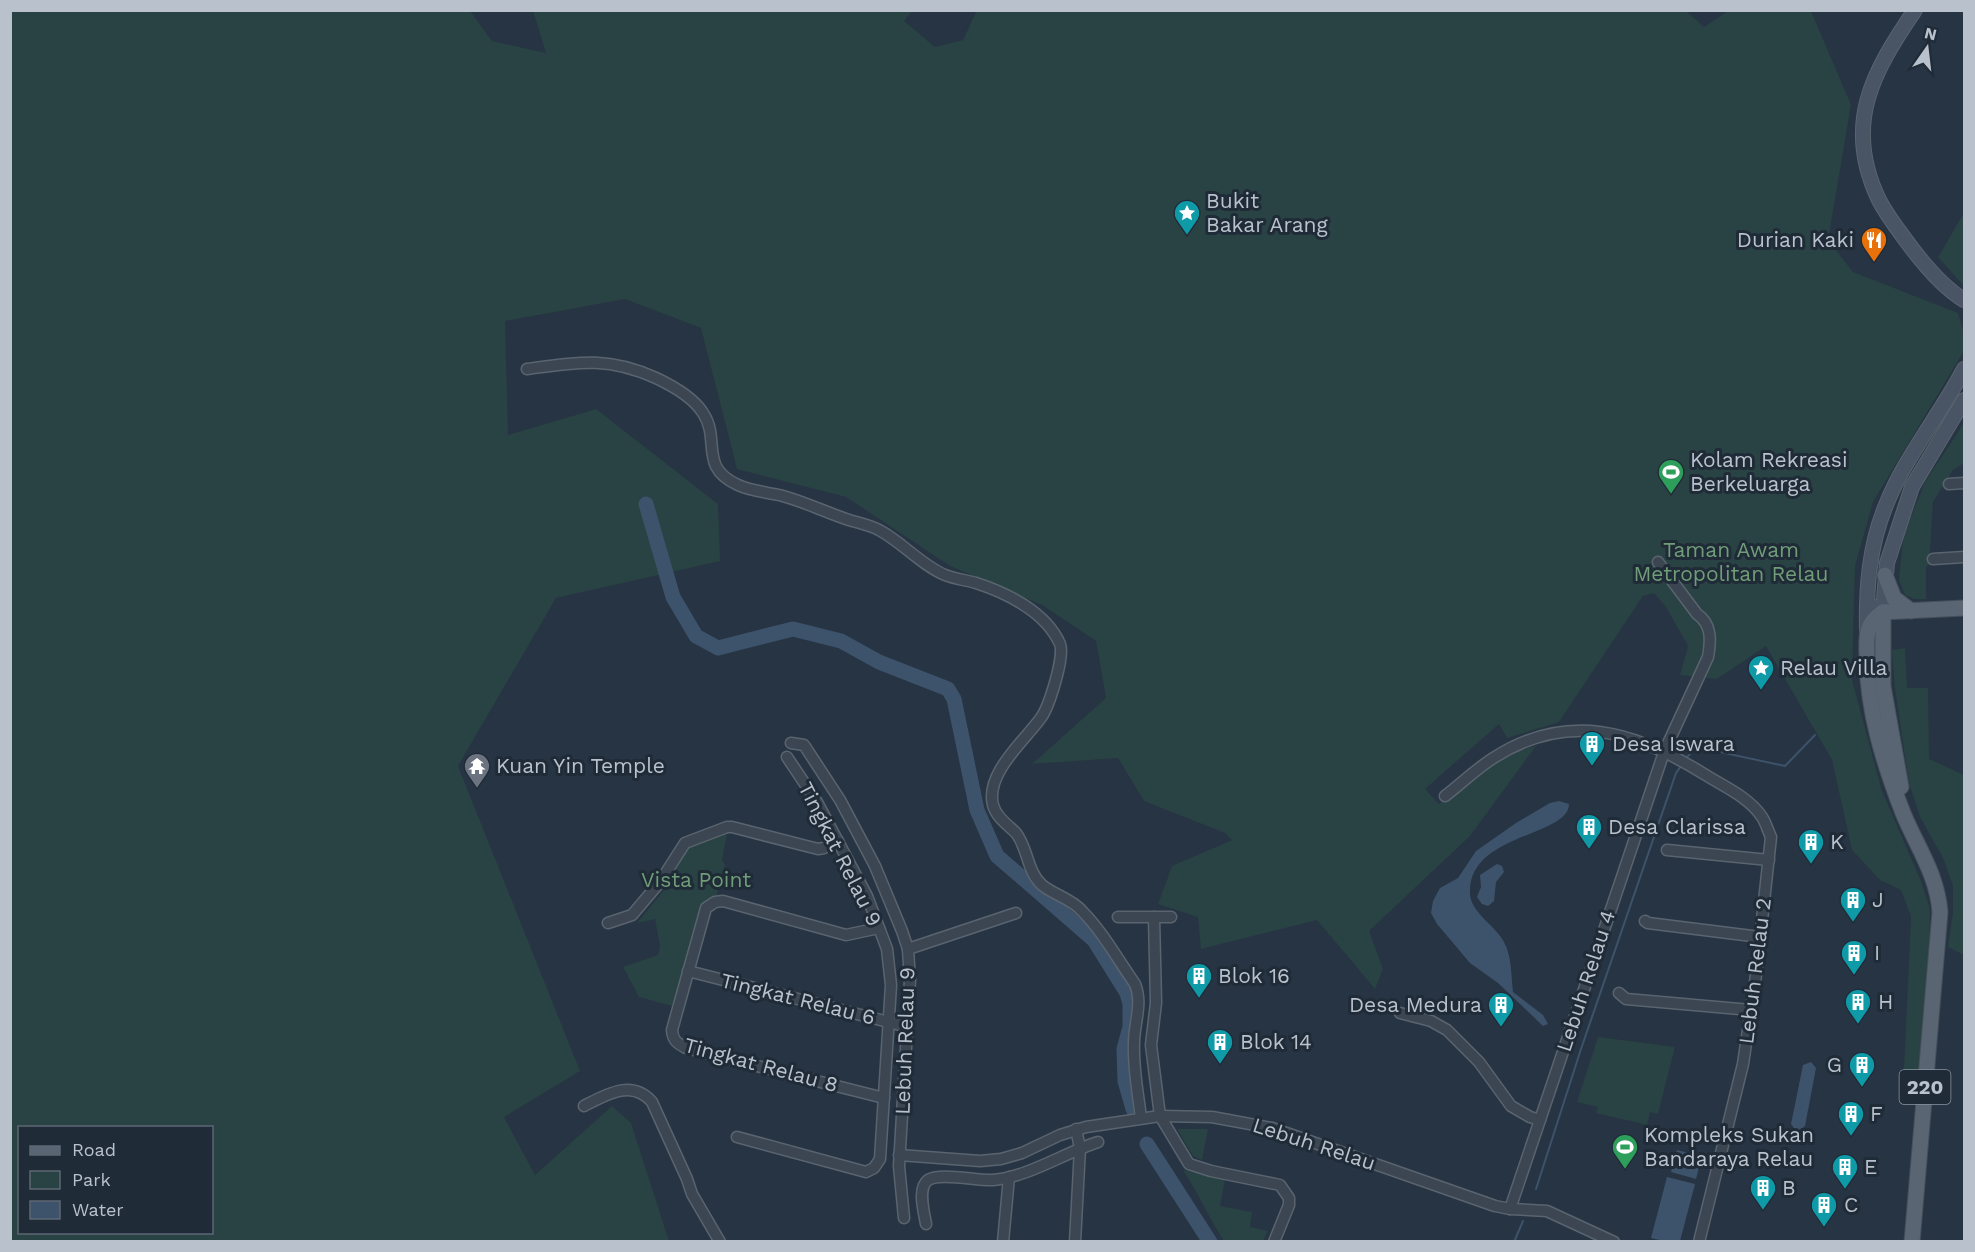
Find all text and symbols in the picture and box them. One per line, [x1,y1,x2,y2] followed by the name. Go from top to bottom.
[1897,18,1957,78] north arrow
[1922,23,1939,45] text: N
[1206,188,1329,237] place label: Bukit Bakar Arang
[1172,198,1202,236] place icon: Bukit Bakar Arang
[1859,225,1889,263] restaurant icon: Durian Kaki
[1737,227,1854,252] place label: Durian Kaki
[1690,447,1848,496] place label: Kolam Rekreasi Berkeluarga
[1656,457,1686,495] sports icon: Kolam Rekreasi Berkeluarga
[1634,537,1828,586] park label: Taman Awam Metropolitan Relau
[1746,653,1776,691] place icon: Relau Villa
[1780,655,1887,680] place label: Relau Villa
[1577,729,1607,767] building icon: Desa Iswara
[1612,731,1735,756] place label: Desa Iswara
[462,751,492,789] temple icon: Kuan Yin Temple
[496,753,665,778] place label: Kuan Yin Temple
[793,778,888,930] street label: Tingkat Relau 9
[1574,812,1604,850] building icon: Desa Clarissa
[1608,814,1746,839] place label: Desa Clarissa
[1796,827,1826,865] building icon: K
[1830,829,1844,854] place label: K
[641,867,751,892] park label: Vista Point
[1838,885,1868,923] building icon: J
[1872,887,1884,912] place label: J
[1733,896,1776,1045] street label: Lebuh Relau 2
[1551,907,1620,1055] street label: Lebuh Relau 4
[1839,938,1869,976] building icon: I
[1874,940,1880,965] place label: I
[1184,961,1214,999] building icon: Blok 16
[1218,963,1290,988] place label: Blok 16
[718,967,878,1030] street label: Tingkat Relau 6
[889,967,920,1115] street label: Lebuh Relau 9
[1843,987,1873,1025] building icon: H
[1878,989,1893,1014] place label: H
[1486,990,1516,1028] building icon: Desa Medura
[1349,992,1482,1017] place label: Desa Medura
[1205,1027,1235,1065] building icon: Blok 14
[1240,1029,1312,1054] place label: Blok 14
[681,1032,841,1097] street label: Tingkat Relau 8
[1847,1050,1877,1088] building icon: G
[1827,1052,1842,1077] place label: G
[1900,1070,1950,1104] road number: 220
[1836,1099,1866,1137] building icon: F
[1870,1101,1883,1126] place label: F
[1250,1112,1379,1175] street label: Lebuh Relau
[1644,1122,1814,1171] place label: Kompleks Sukan Bandaraya Relau
[18,1126,213,1234] legend
[1610,1132,1640,1170] sports icon: Kompleks Sukan Bandaraya Relau
[72,1139,116,1160] text: Road
[1830,1152,1860,1190] building icon: E
[1864,1154,1877,1179] place label: E
[72,1169,111,1190] text: Park
[1748,1173,1778,1211] building icon: B
[1782,1175,1796,1200] place label: B
[1809,1190,1839,1228] building icon: C
[1844,1192,1858,1217] place label: C
[72,1199,124,1220] text: Water

